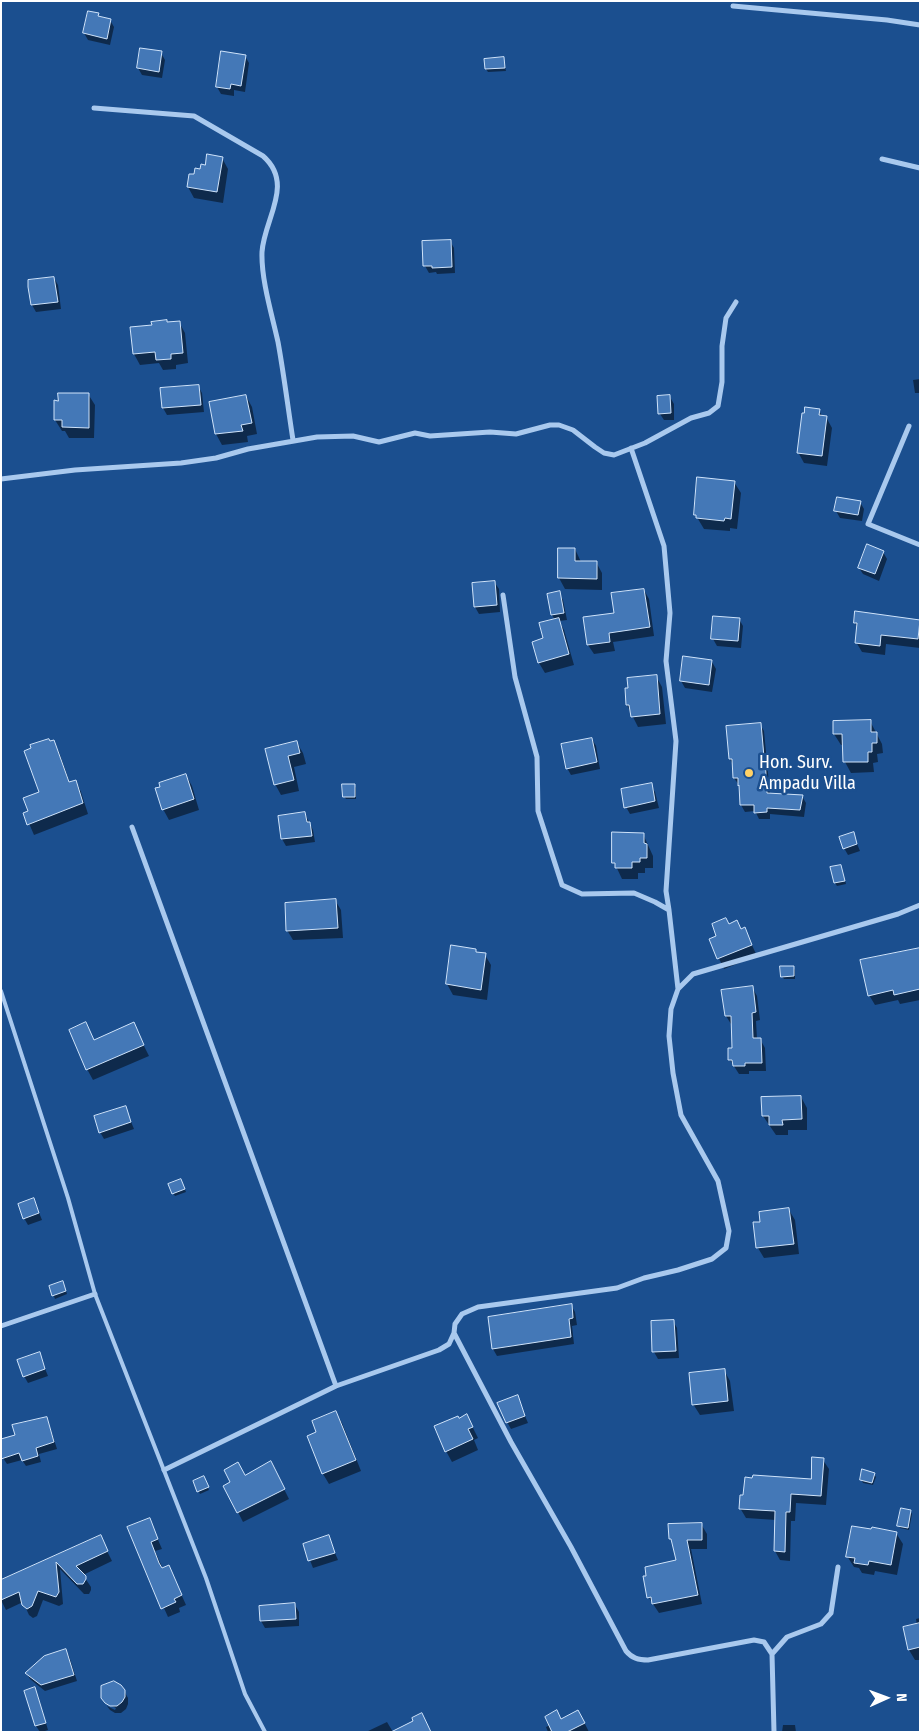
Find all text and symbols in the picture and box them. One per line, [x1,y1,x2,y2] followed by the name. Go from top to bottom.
[759,752,856,794] place label: Hon. Surv. Ampadu Villa
[743,767,755,779] marker: Hon. Surv. Ampadu Villa
[861,1673,911,1723] north arrow
[893,1693,910,1702] text: N

